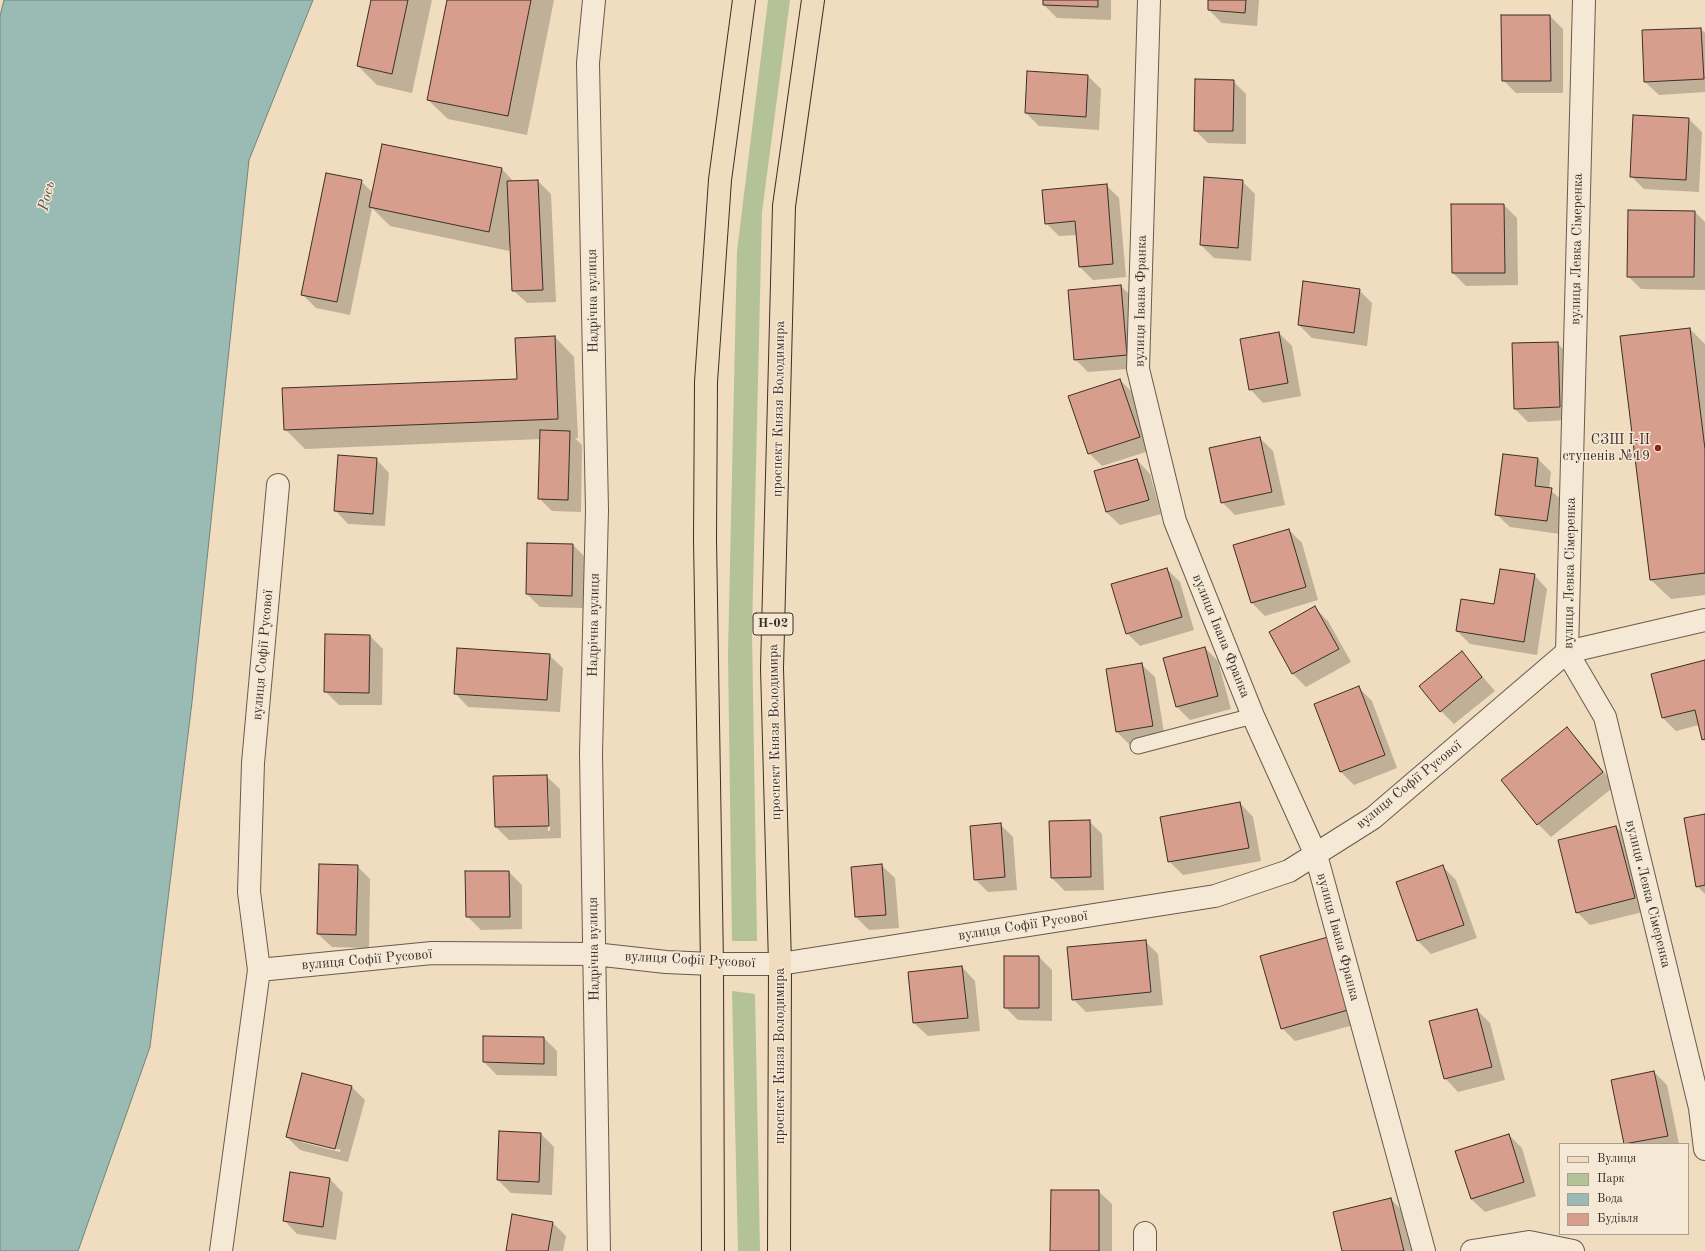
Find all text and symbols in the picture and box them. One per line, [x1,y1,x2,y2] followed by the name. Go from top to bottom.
[1567,173,1587,325] street label: вулиця Левка Сімеренка
[35,179,59,213] water label: Рось
[1131,235,1151,367] street label: вулиця Івана Франка
[584,249,602,353] street label: Надрічна вулиця
[769,321,789,497] street label: проспект Князя Володимира
[1562,432,1650,464] place label: СЗШ I-II ступенів №19
[1653,443,1663,453] marker: СЗШ I-II ступенів №19
[1560,497,1580,649] street label: вулиця Левка Сімеренка
[1188,572,1254,700] street label: вулиця Івана Франка
[585,573,603,677] street label: Надрічна вулиця
[249,589,277,721] street label: вулиця Софії Русової
[753,613,793,635] road number: Н-02
[765,644,785,820] street label: проспект Князя Володимира
[1353,737,1465,833] street label: вулиця Софії Русової
[1621,818,1675,970] street label: вулиця Левка Сімеренка
[1313,871,1363,1003] street label: вулиця Івана Франка
[585,897,603,1001] street label: Надрічна вулиця
[957,907,1089,945] street label: вулиця Софії Русової
[301,946,433,974] street label: вулиця Софії Русової
[624,948,756,972] street label: вулиця Софії Русової
[772,968,788,1144] street label: проспект Князя Володимира
[1559,1143,1689,1235] legend
[1597,1153,1636,1165] text: Вулиця
[1597,1173,1625,1185] text: Парк
[1597,1193,1623,1205] text: Вода
[1597,1213,1639,1225] text: Будівля

